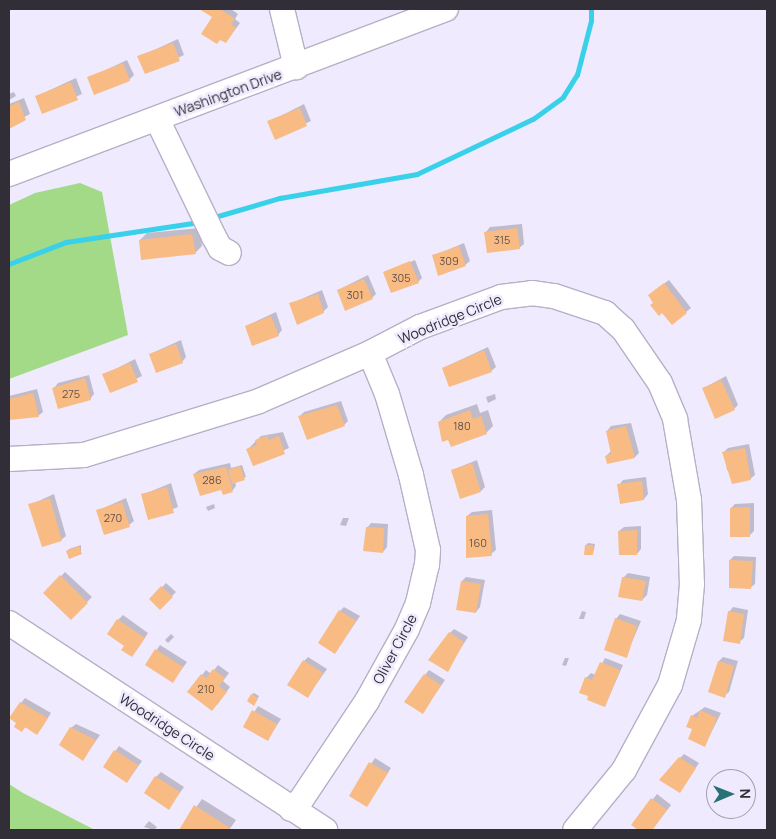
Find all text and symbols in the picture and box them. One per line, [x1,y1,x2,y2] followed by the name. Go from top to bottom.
[172,66,284,120] street label: Washington Drive
[494,233,510,247] house number: 315
[439,254,459,268] house number: 309
[391,271,411,285] house number: 305
[346,288,364,302] house number: 301
[396,291,504,347] street label: Woodridge Circle
[62,387,80,401] house number: 275
[453,419,471,433] house number: 180
[202,473,222,487] house number: 286
[104,511,122,525] house number: 270
[469,536,487,550] house number: 160
[370,611,420,687] street label: Oliver Circle
[197,682,215,696] house number: 210
[116,690,218,764] street label: Woodridge Circle
[706,769,756,819] north arrow
[736,789,755,799] text: N

